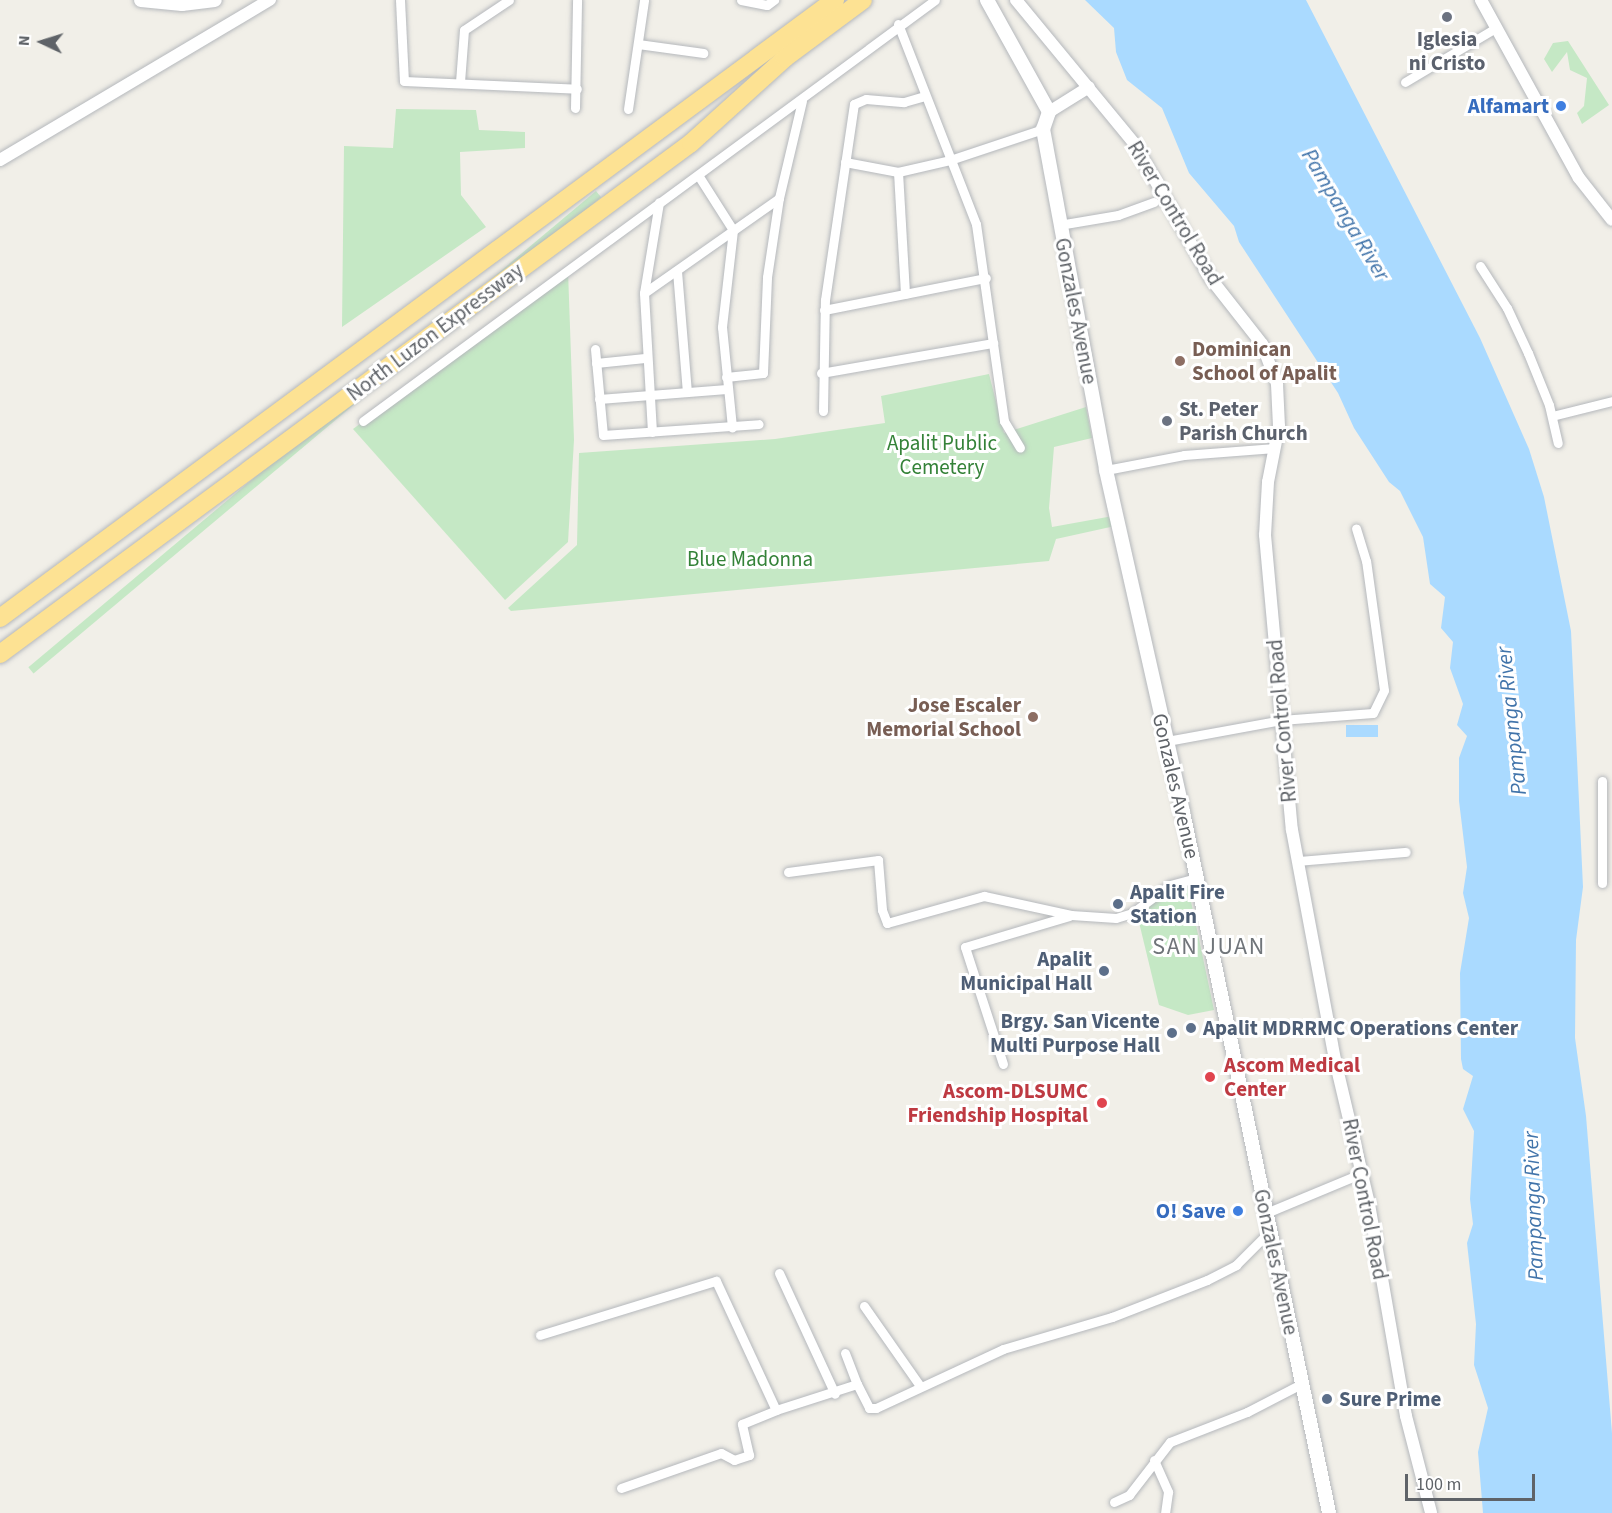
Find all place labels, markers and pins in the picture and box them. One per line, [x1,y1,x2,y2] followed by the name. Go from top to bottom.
[1440,10,1454,24] marker: Iglesia ni Cristo
[1409,26,1485,76] place label: Iglesia ni Cristo
[1468,93,1549,119] place label: Alfamart
[1554,99,1568,113] marker: Alfamart
[1192,336,1337,386] place label: Dominican School of Apalit
[1173,354,1187,368] marker: Dominican School of Apalit
[1179,396,1308,446] place label: St. Peter Parish Church
[1160,414,1174,428] marker: St. Peter Parish Church
[866,692,1021,742] place label: Jose Escaler Memorial School
[1026,710,1040,724] marker: Jose Escaler Memorial School
[1130,879,1225,929] place label: Apalit Fire Station
[1111,897,1125,911] marker: Apalit Fire Station
[960,946,1092,996] place label: Apalit Municipal Hall
[1097,964,1111,978] marker: Apalit Municipal Hall
[990,1008,1160,1058] place label: Brgy. San Vicente Multi Purpose Hall
[1203,1015,1518,1041] place label: Apalit MDRRMC Operations Center
[1184,1021,1198,1035] marker: Apalit MDRRMC Operations Center
[1165,1026,1179,1040] marker: Brgy. San Vicente Multi Purpose Hall
[1224,1052,1360,1102] place label: Ascom Medical Center
[1201,1068,1219,1086] marker: Ascom Medical Center
[907,1078,1088,1128] place label: Ascom-DLSUMC Friendship Hospital
[1093,1094,1111,1112] marker: Ascom-DLSUMC Friendship Hospital
[1156,1198,1226,1224] place label: O! Save
[1231,1204,1245,1218] marker: O! Save
[1339,1386,1441,1412] place label: Sure Prime
[1320,1392,1334,1406] marker: Sure Prime

